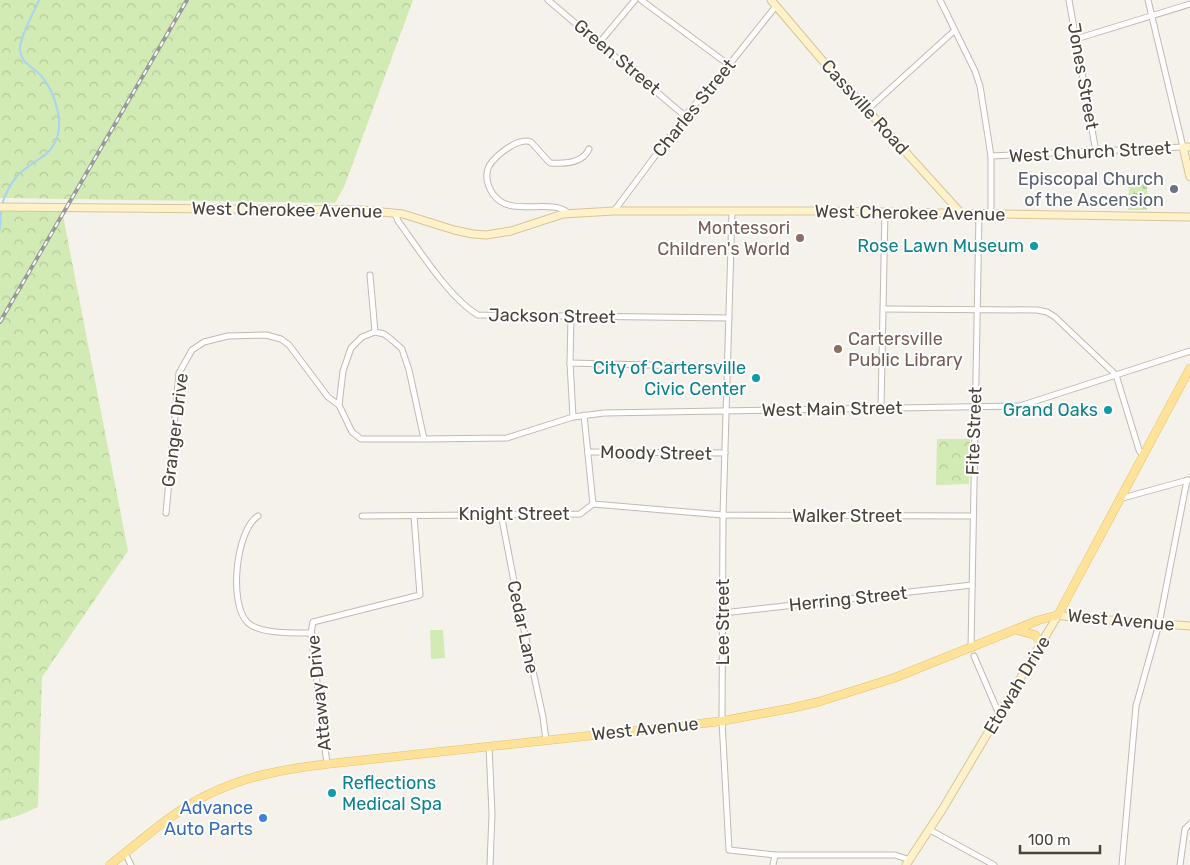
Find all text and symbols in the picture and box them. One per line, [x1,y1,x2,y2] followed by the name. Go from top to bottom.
[569,14,665,100] street label: Green Street
[1063,21,1103,131] street label: Jones Street
[648,55,740,161] street label: Charles Street
[817,55,913,159] street label: Cassville Road
[1008,137,1172,167] street label: West Church Street
[1018,168,1164,211] place label: Episcopal Church of the Ascension
[1168,183,1180,195] marker: Episcopal Church of the Ascension
[191,197,383,223] street label: West Cherokee Avenue
[814,200,1006,226] street label: West Cherokee Avenue
[657,217,790,260] place label: Montessori Children's World
[794,232,806,244] marker: Montessori Children's World
[857,235,1024,257] place label: Rose Lawn Museum
[1028,240,1040,252] marker: Rose Lawn Museum
[488,304,616,328] street label: Jackson Street
[848,328,963,371] place label: Cartersville Public Library
[832,343,844,355] marker: Cartersville Public Library
[593,357,746,400] place label: City of Cartersville Civic Center
[157,372,193,488] street label: Granger Drive
[750,372,762,384] marker: City of Cartersville Civic Center
[961,386,987,476] street label: Fite Street
[761,397,903,421] street label: West Main Street
[1003,399,1098,421] place label: Grand Oaks
[1102,404,1114,416] marker: Grand Oaks
[600,441,712,465] street label: Moody Street
[458,503,570,525] street label: Knight Street
[792,505,902,527] street label: Walker Street
[502,578,544,676] street label: Cedar Lane
[712,579,734,665] street label: Lee Street
[788,582,908,616] street label: Herring Street
[1067,604,1175,636] street label: West Avenue
[979,632,1055,738] street label: Etowah Drive
[302,634,336,752] street label: Attaway Drive
[590,712,700,746] street label: West Avenue
[342,772,442,815] place label: Reflections Medical Spa
[326,787,338,799] marker: Reflections Medical Spa
[164,797,253,840] place label: Advance Auto Parts
[257,812,269,824] marker: Advance Auto Parts
[1020,822,1100,854] scale bar
[1028,831,1070,849] text: 100 m

